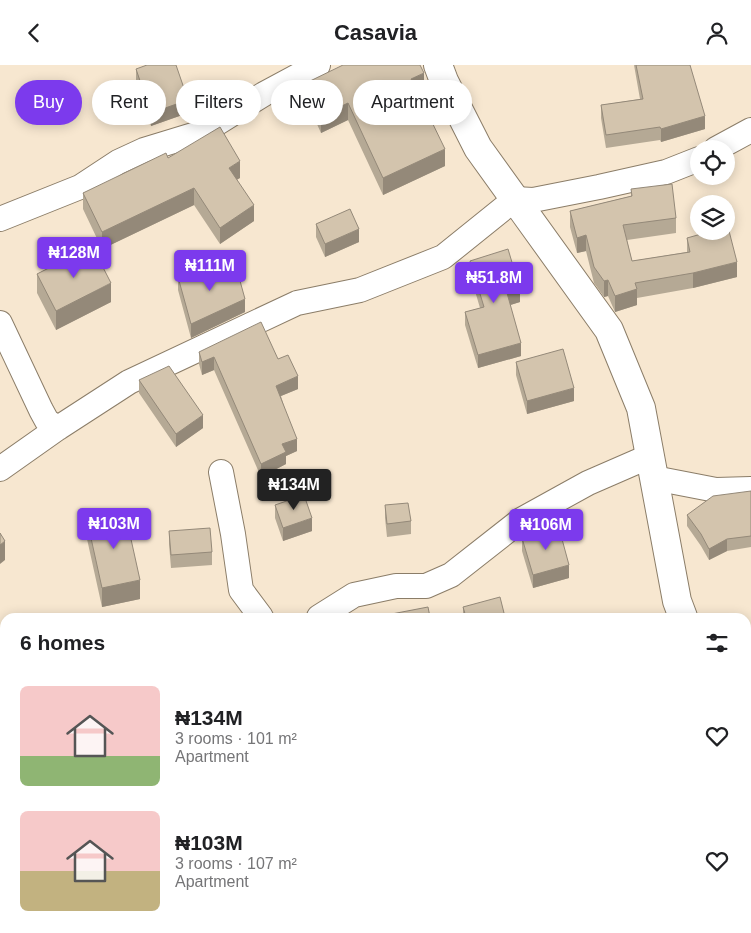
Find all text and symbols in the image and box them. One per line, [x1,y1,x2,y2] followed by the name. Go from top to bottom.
[20,19,48,47] icon: back
[703,19,731,47] icon: person
[334,20,417,45] text: Casavia
[15,80,82,125] chip: Buy
[92,80,166,125] chip: Rent
[176,80,261,125] chip: Filters
[271,80,343,125] chip: New
[353,80,472,125] chip: Apartment
[690,140,735,240] map controls
[690,140,735,185] button: locate
[690,195,735,240] button: layers
[39,237,109,279] pin: ₦128M
[48,244,100,261] text: ₦128M
[175,249,245,292] pin: ₦111M
[185,257,235,274] text: ₦111M
[453,261,535,304] pin: ₦51.8M
[466,269,522,286] text: ₦51.8M
[259,469,329,511] pin: ₦134M
[268,476,320,493] text: ₦134M
[79,507,149,550] pin: ₦103M
[511,509,581,551] pin: ₦106M
[88,515,140,532] text: ₦103M
[520,516,572,533] text: ₦106M
[703,629,731,657] icon: filters
[20,631,105,654] text: 6 homes
[60,706,120,766] icon: home
[175,706,243,729] text: ₦134M
[703,722,731,750] icon: heart
[175,730,297,747] text: 3 rooms · 101 m²
[175,748,249,765] text: Apartment
[60,831,120,891] icon: home
[175,831,243,854] text: ₦103M
[703,847,731,875] icon: heart
[175,855,297,872] text: 3 rooms · 107 m²
[175,873,249,890] text: Apartment

